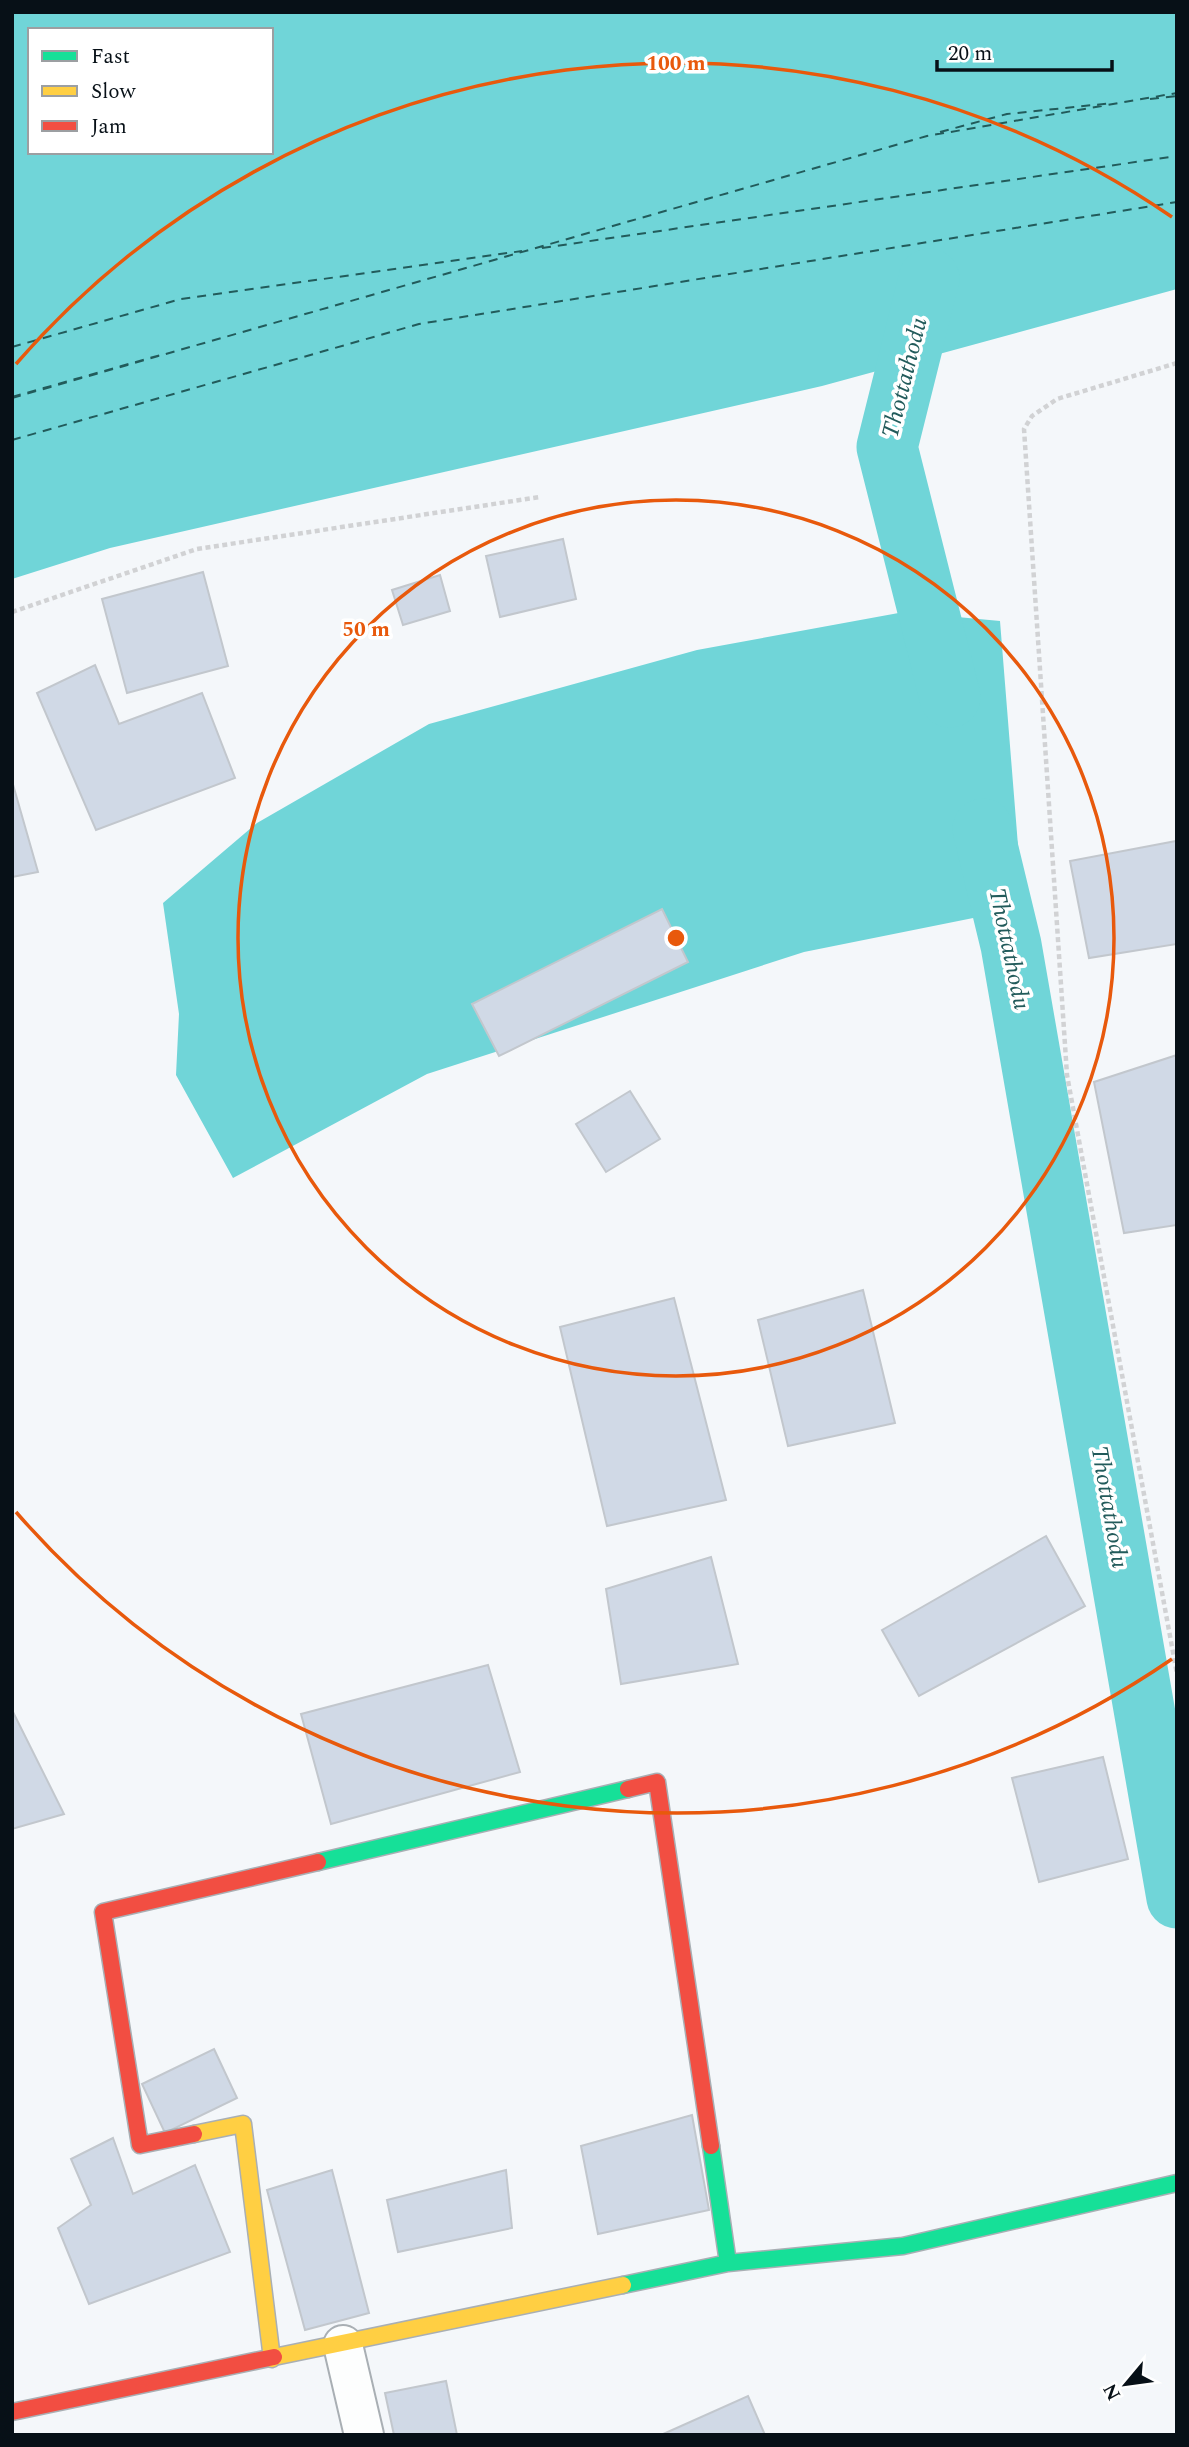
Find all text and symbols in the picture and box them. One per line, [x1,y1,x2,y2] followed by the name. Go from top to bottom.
[28,28,273,154] legend
[937,28,1112,72] scale bar
[948,38,992,70] text: 20 m
[91,41,130,73] text: Fast
[646,48,706,80] text: 100 m
[91,76,137,108] text: Slow
[91,111,127,143] text: Jam
[873,313,938,442] water label: Thottathodu
[342,614,390,646] text: 50 m
[979,885,1040,1014] water label: Thottathodu
[664,926,688,950] centre of rings
[1081,1443,1138,1571] water label: Thottathodu
[1091,2349,1161,2419] north arrow
[1096,2378,1129,2405] text: N

